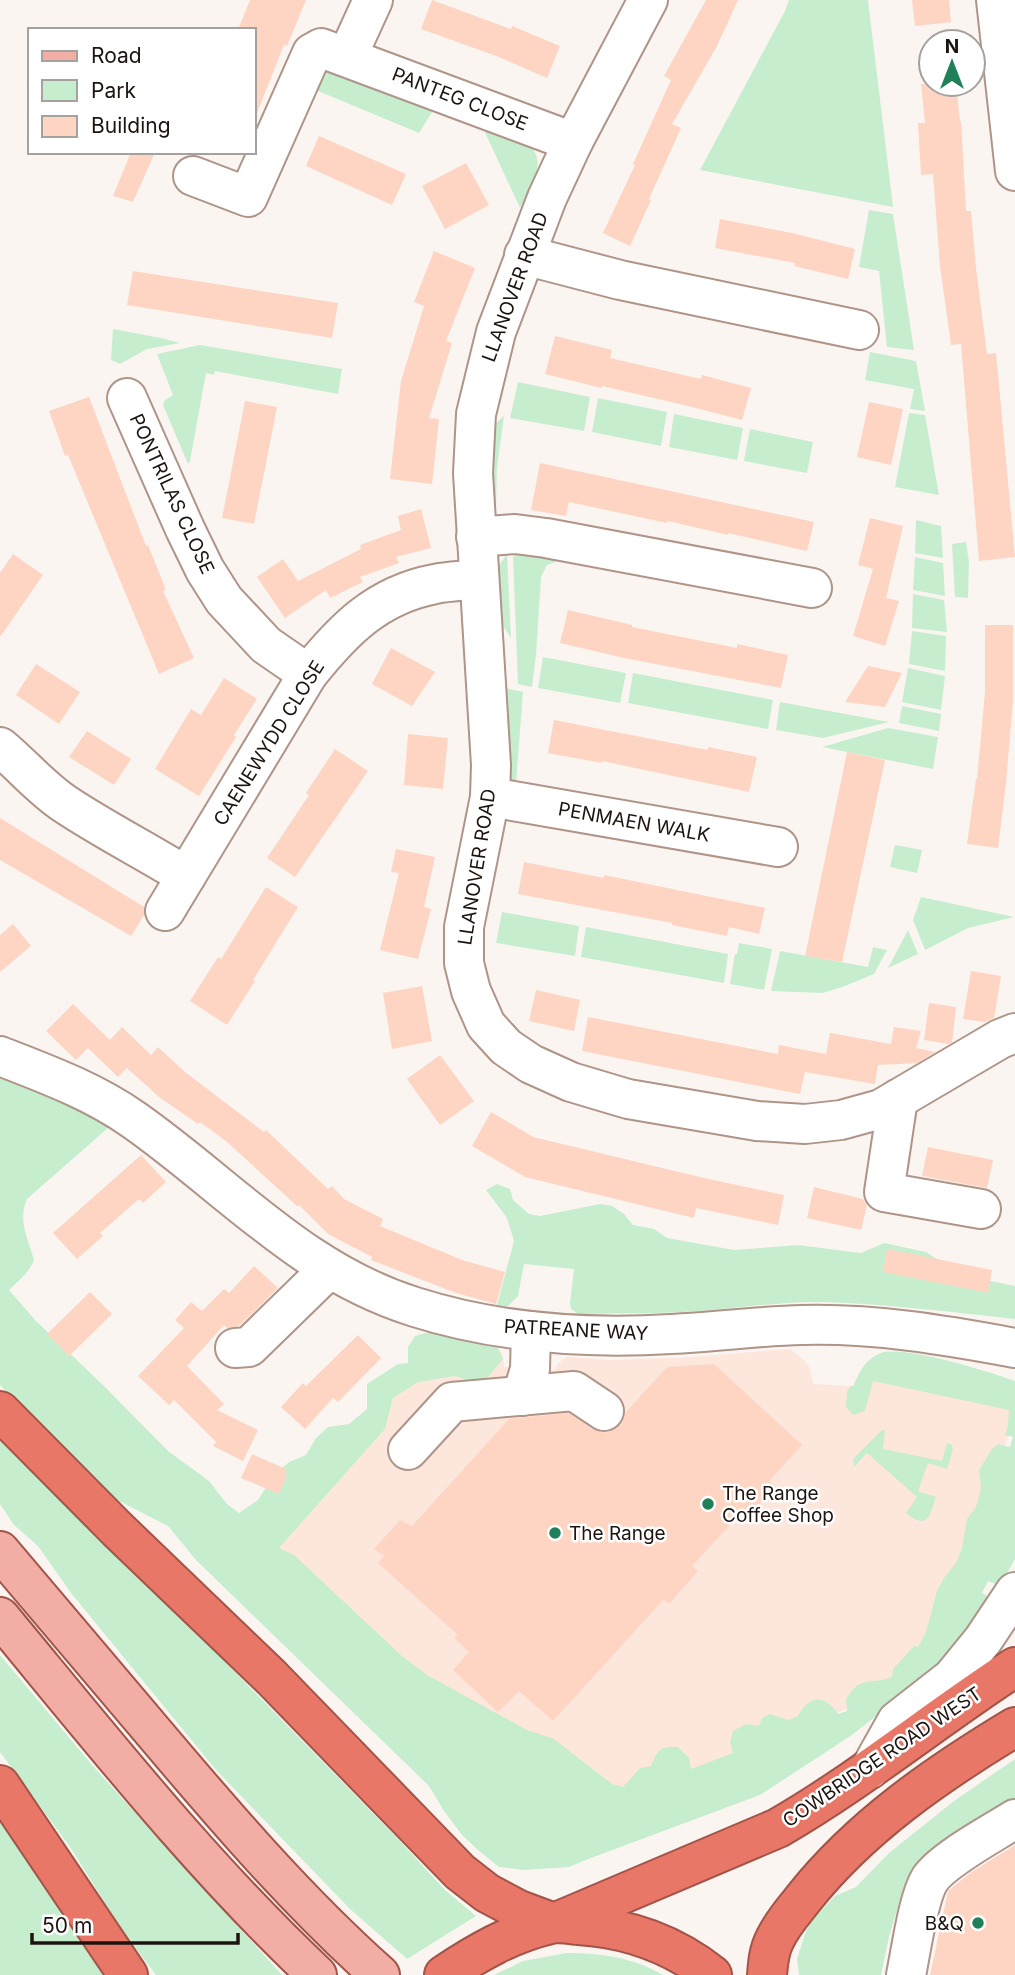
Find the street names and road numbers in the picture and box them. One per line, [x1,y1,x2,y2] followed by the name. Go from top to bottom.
[389,63,531,135] street label: PANTEG CLOSE
[477,209,553,365] street label: LLANOVER ROAD
[125,410,219,578] street label: PONTRILAS CLOSE
[209,656,329,830] street label: CAENEWYDD CLOSE
[453,787,501,947] street label: LLANOVER ROAD
[556,797,712,847] street label: PENMAEN WALK
[503,1315,649,1345] street label: PATREANE WAY
[778,1682,986,1832] street label: COWBRIDGE ROAD WEST

